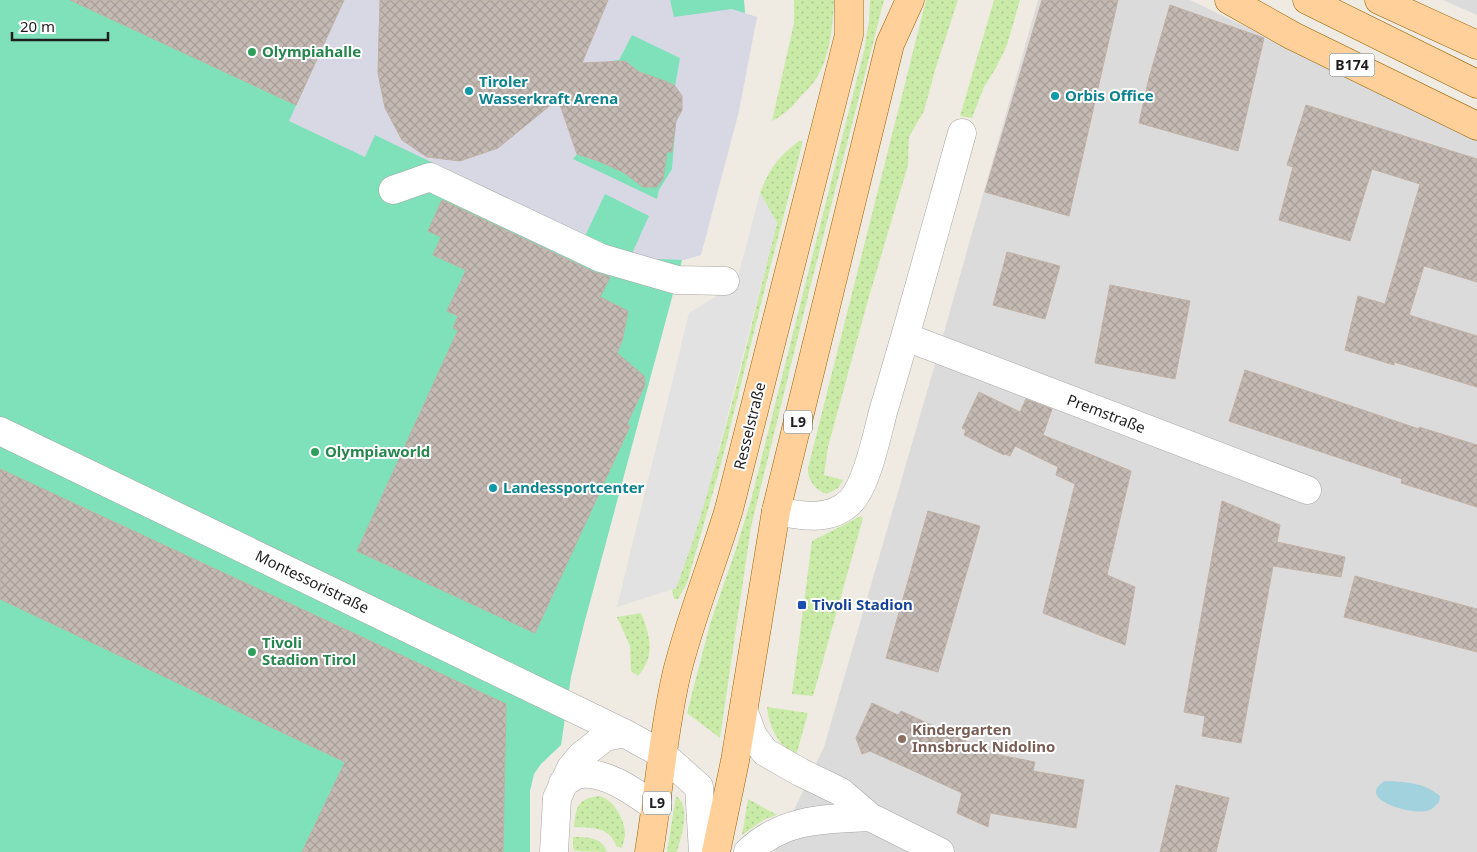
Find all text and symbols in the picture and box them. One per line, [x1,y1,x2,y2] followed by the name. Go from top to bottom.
[12,10,109,42] scale bar
[20,16,55,36] text: 20 m
[262,41,361,61] place label: Olympiahalle
[246,46,258,58] marker: Olympiahalle
[1330,54,1374,76] road number: B174
[479,71,618,108] place label: Tiroler Wasserkraft Arena
[463,85,475,97] marker: Tiroler Wasserkraft Arena
[1065,85,1154,105] place label: Orbis Office
[1049,90,1061,102] marker: Orbis Office
[729,380,770,472] street label: Resselstraße
[1064,389,1148,437] street label: Premstraße
[784,411,812,434] road number: L9
[325,441,430,461] place label: Olympiaworld
[309,446,321,458] marker: Olympiaworld
[503,477,645,497] place label: Landessportcenter
[487,482,499,494] marker: Landessportcenter
[252,545,373,617] street label: Montessoristraße
[812,594,913,614] place label: Tivoli Stadion
[796,599,808,611] marker: Tivoli Stadion
[262,632,356,669] place label: Tivoli Stadion Tirol
[246,646,258,658] marker: Tivoli Stadion Tirol
[912,719,1055,756] place label: Kindergarten Innsbruck Nidolino
[896,733,908,745] marker: Kindergarten Innsbruck Nidolino
[643,791,671,814] road number: L9

